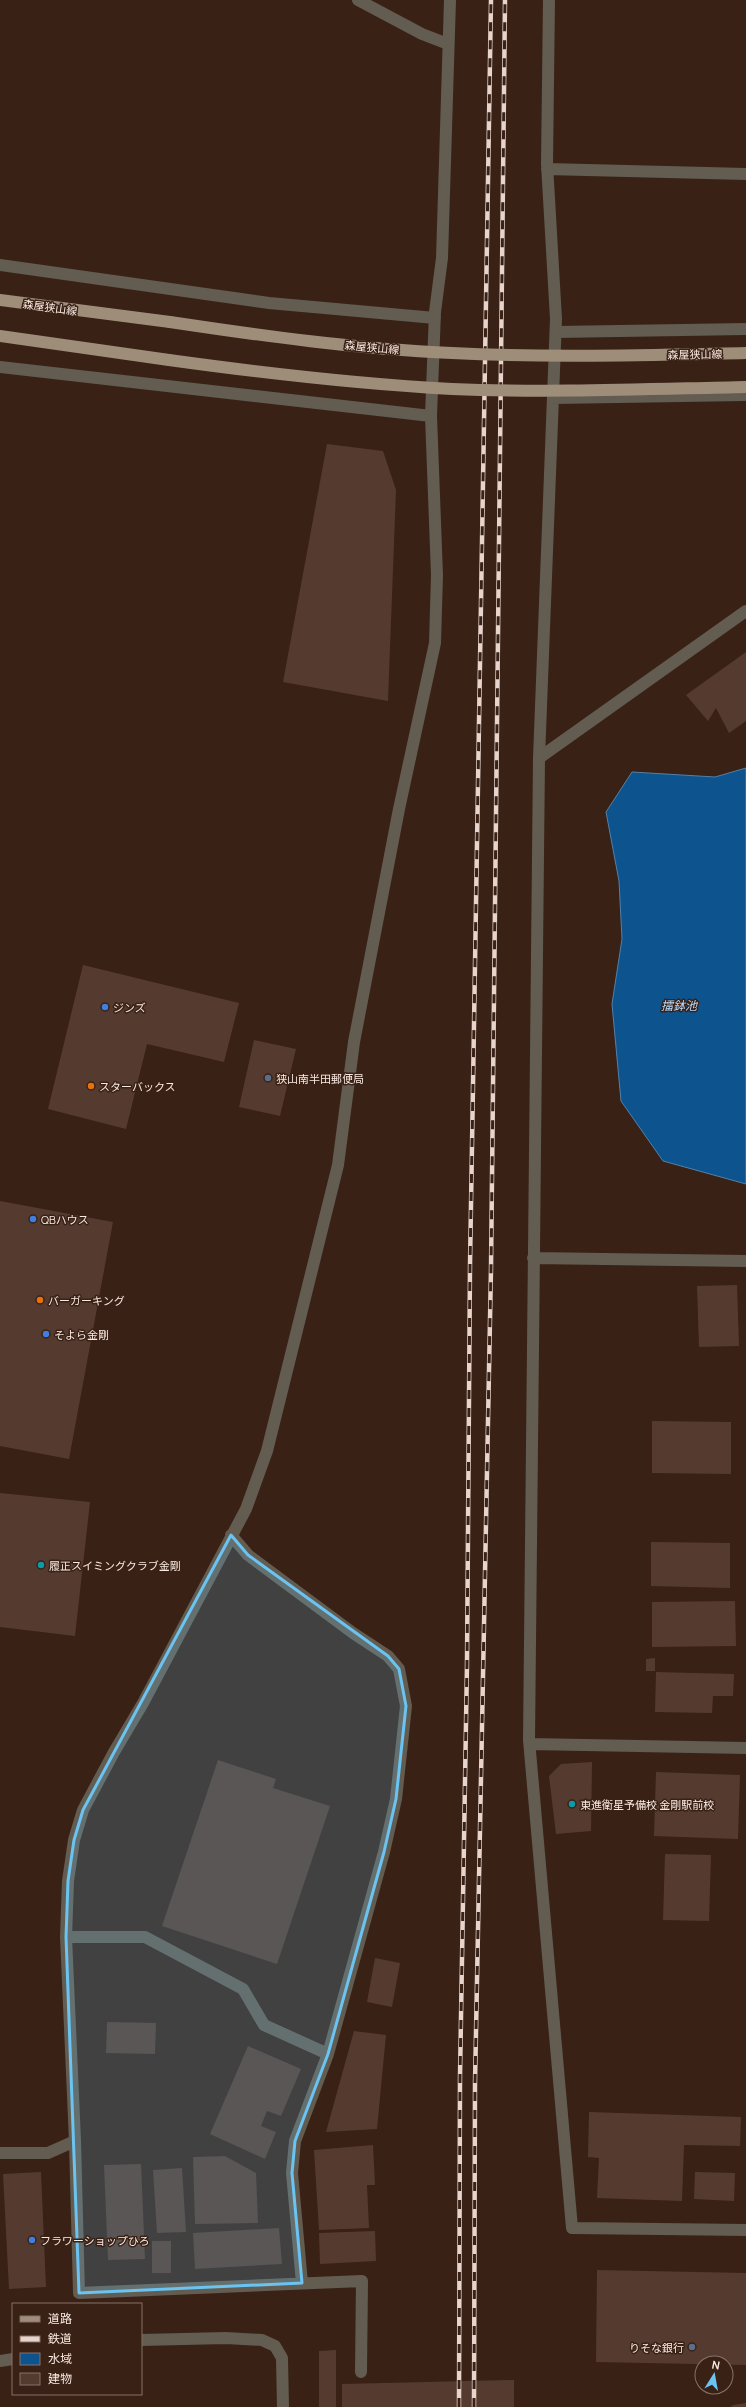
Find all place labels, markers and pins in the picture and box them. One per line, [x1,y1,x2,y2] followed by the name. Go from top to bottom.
[113,1000,146,1015] place label: ジンズ
[100,1002,110,1012] marker: ジンズ
[276,1071,364,1086] place label: 狭山南半田郵便局
[263,1073,273,1083] marker: 狭山南半田郵便局
[99,1079,176,1094] place label: スターバックス
[86,1081,96,1091] marker: スターバックス
[41,1212,89,1227] place label: QBハウス
[28,1214,38,1224] marker: QBハウス
[48,1293,125,1308] place label: バーガーキング
[35,1295,45,1305] marker: バーガーキング
[54,1327,109,1342] place label: そよら金剛
[41,1329,51,1339] marker: そよら金剛
[49,1558,181,1573] place label: 履正スイミングクラブ金剛
[36,1560,46,1570] marker: 履正スイミングクラブ金剛
[580,1797,714,1812] place label: 東進衛星予備校 金剛駅前校
[567,1799,577,1809] marker: 東進衛星予備校 金剛駅前校
[40,2233,150,2248] place label: フラワーショップひろ
[27,2235,37,2245] marker: フラワーショップひろ
[629,2340,684,2355] place label: りそな銀行
[687,2342,697,2352] marker: りそな銀行

